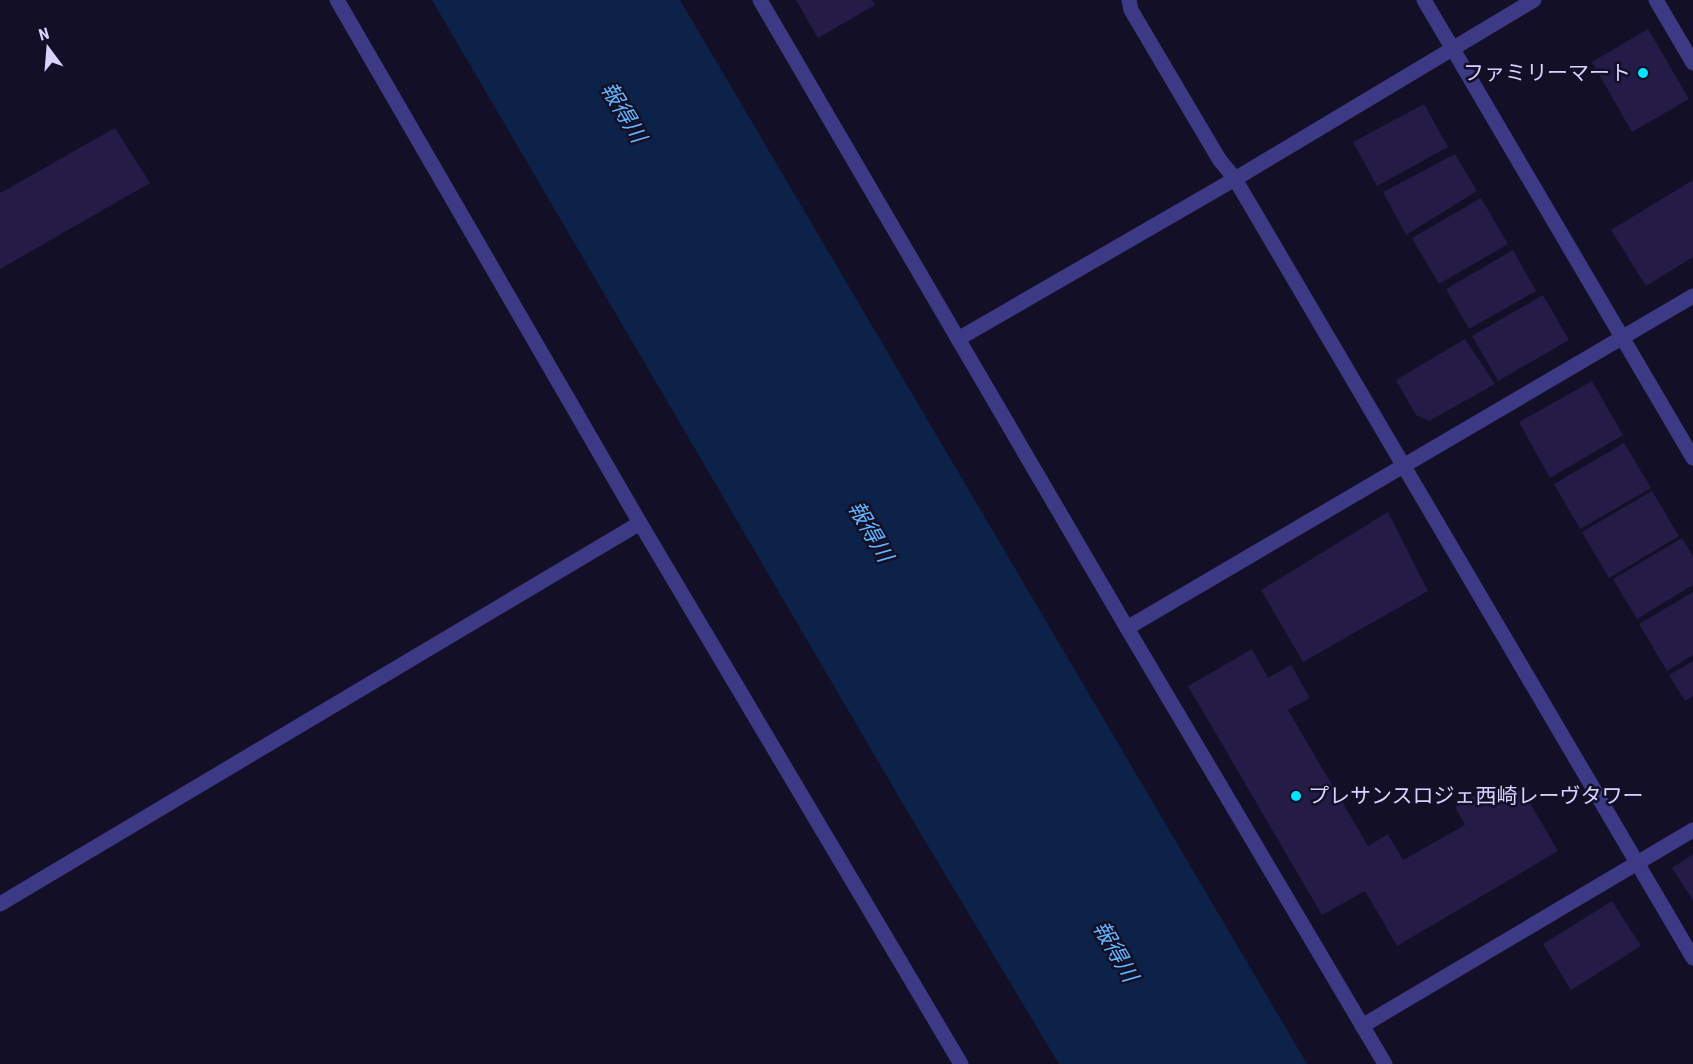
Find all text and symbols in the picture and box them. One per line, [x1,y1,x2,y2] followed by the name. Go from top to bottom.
[18,18,78,78] north arrow
[37,24,51,45] text: N
[1463,61,1631,85] place label: ファミリーマート
[1636,66,1650,80] marker: ファミリーマート
[596,78,652,149] water label: 報得川
[843,496,899,568] water label: 報得川
[1308,784,1644,808] place label: プレサンスロジェ西崎レーヴタワー
[1289,789,1303,803] marker: プレサンスロジェ西崎レーヴタワー
[1088,916,1144,988] water label: 報得川

